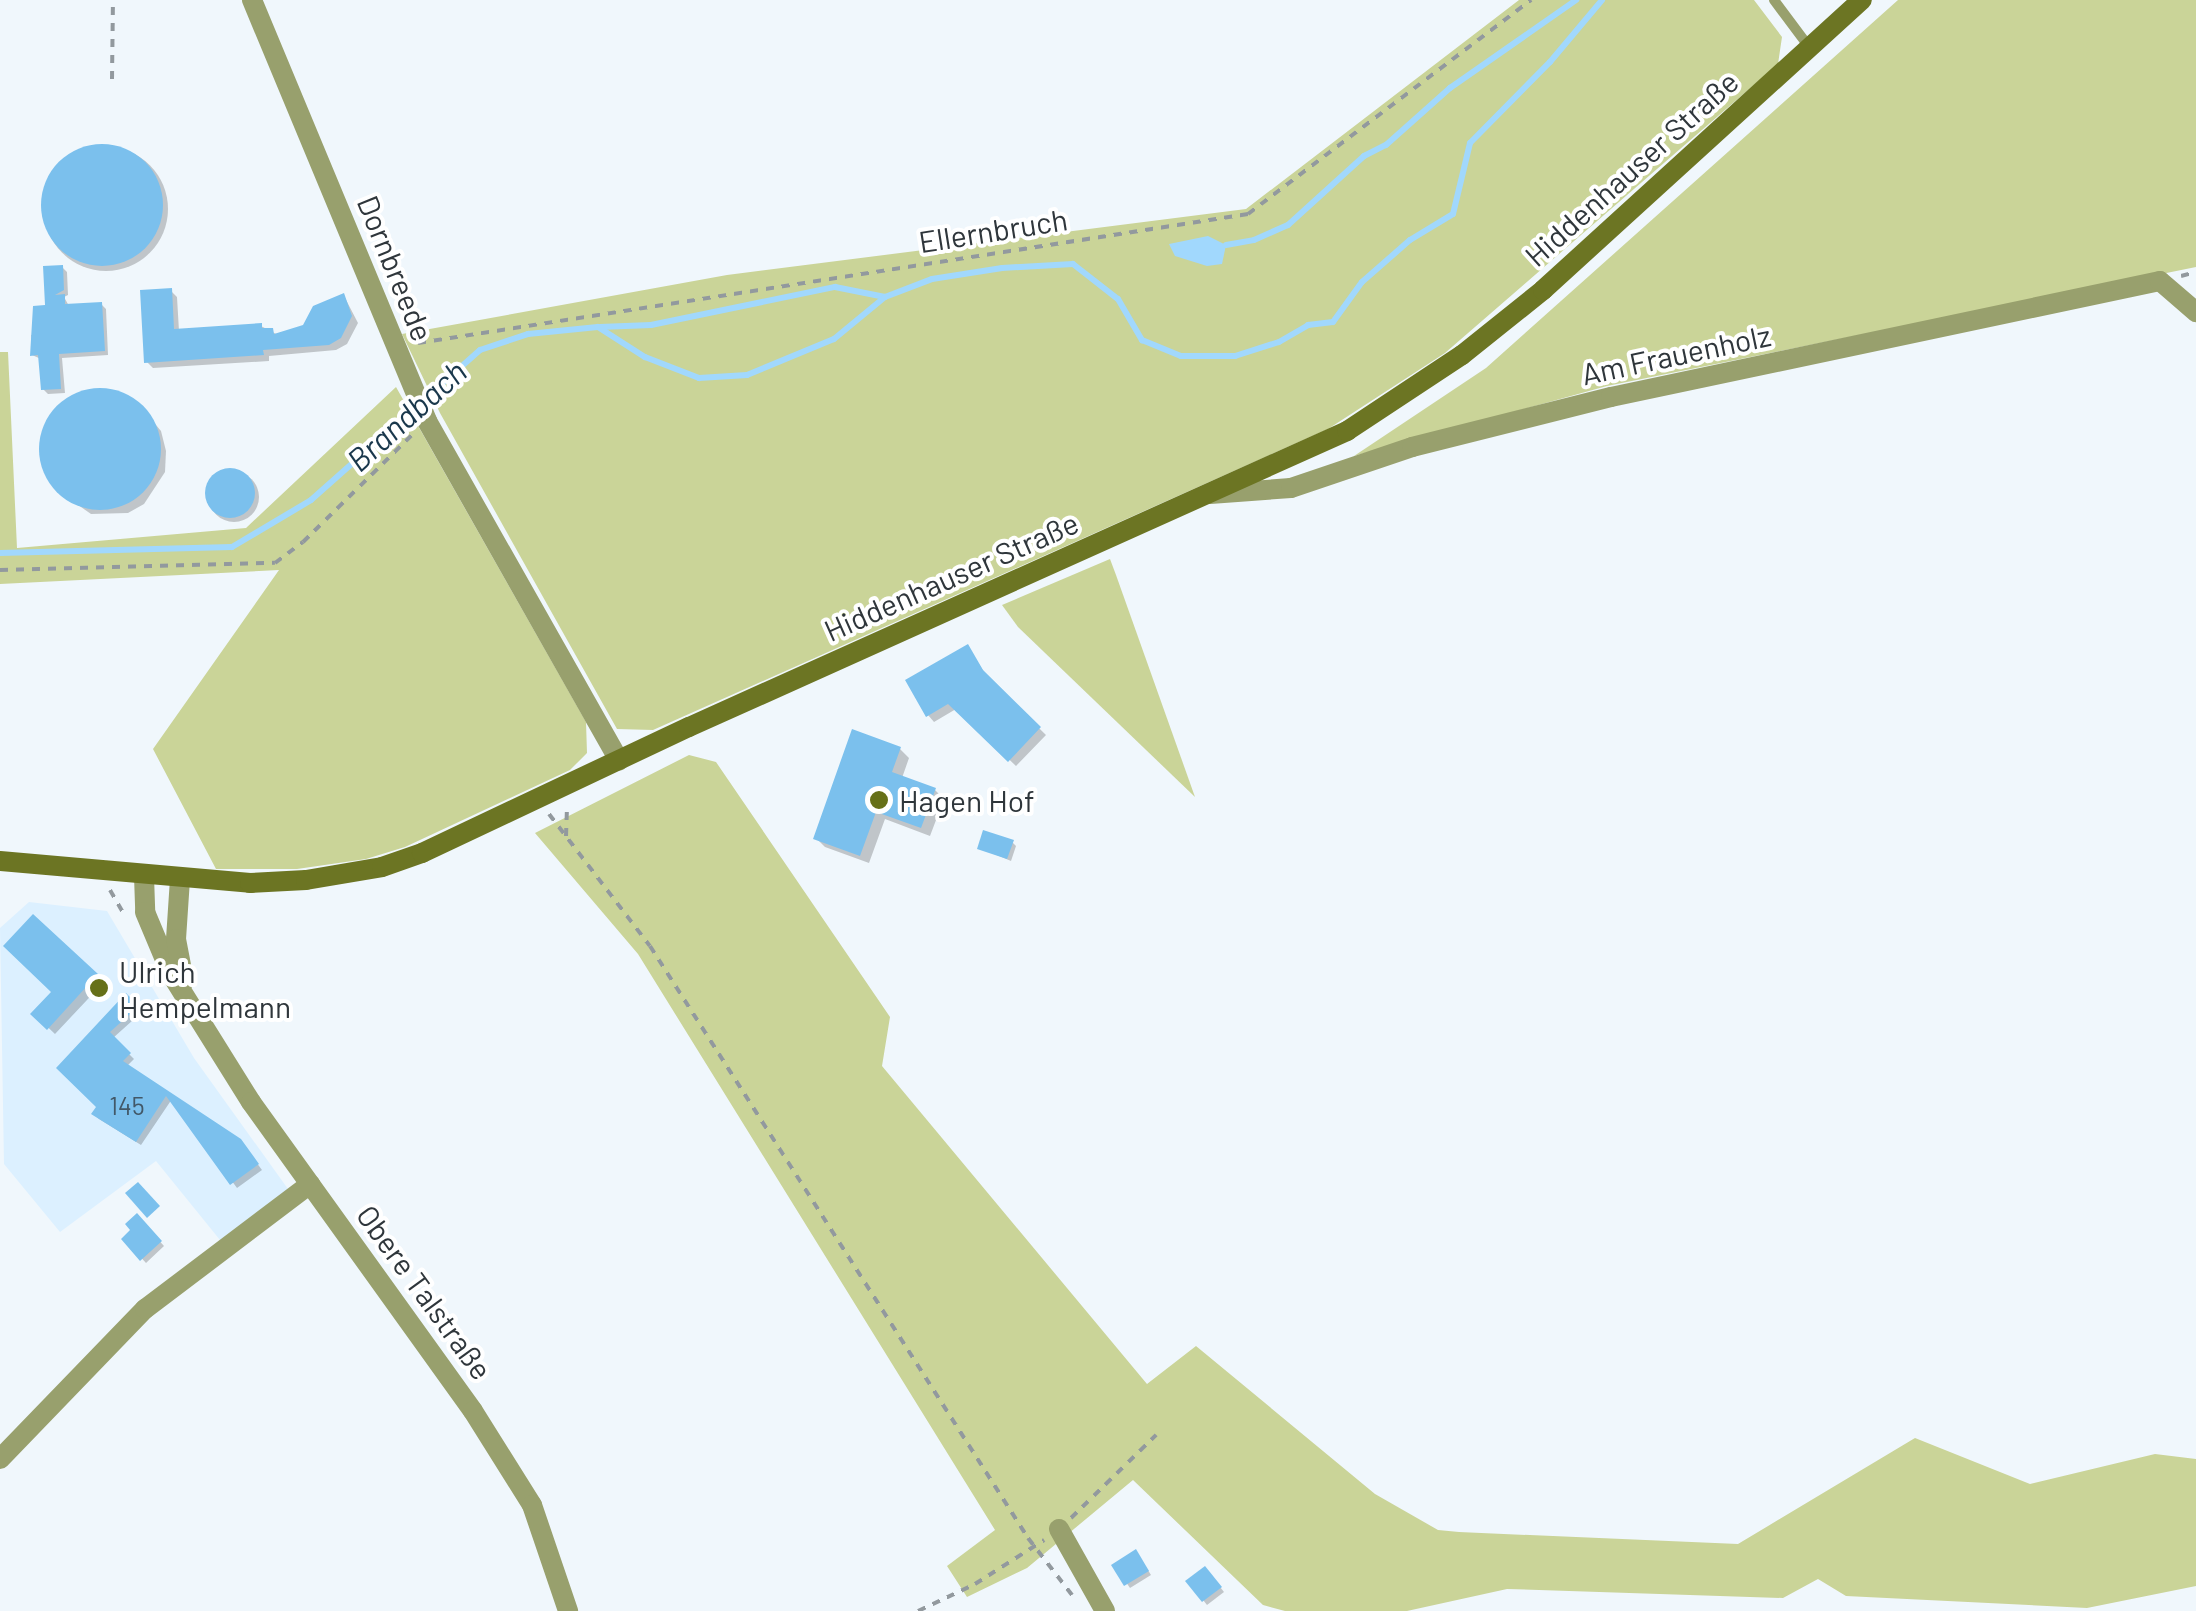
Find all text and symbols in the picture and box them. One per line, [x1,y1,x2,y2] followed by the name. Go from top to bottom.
[1517,63,1745,273] street label: Hiddenhauser Straße
[351,190,441,346] street label: Dornbreede
[916,200,1070,260] street label: Ellernbruch
[1578,316,1774,392] street label: Am Frauenholz
[338,351,474,479] water label: Brandbach
[818,504,1084,648] street label: Hiddenhauser Straße
[899,782,1035,818] place label: Hagen Hof
[868,789,890,811] marker: Hagen Hof
[119,953,291,1024] place label: Ulrich Hempelmann
[88,977,110,999] marker: Ulrich Hempelmann
[109,1090,145,1120] house number: 145
[350,1198,500,1386] street label: Obere Talstraße

